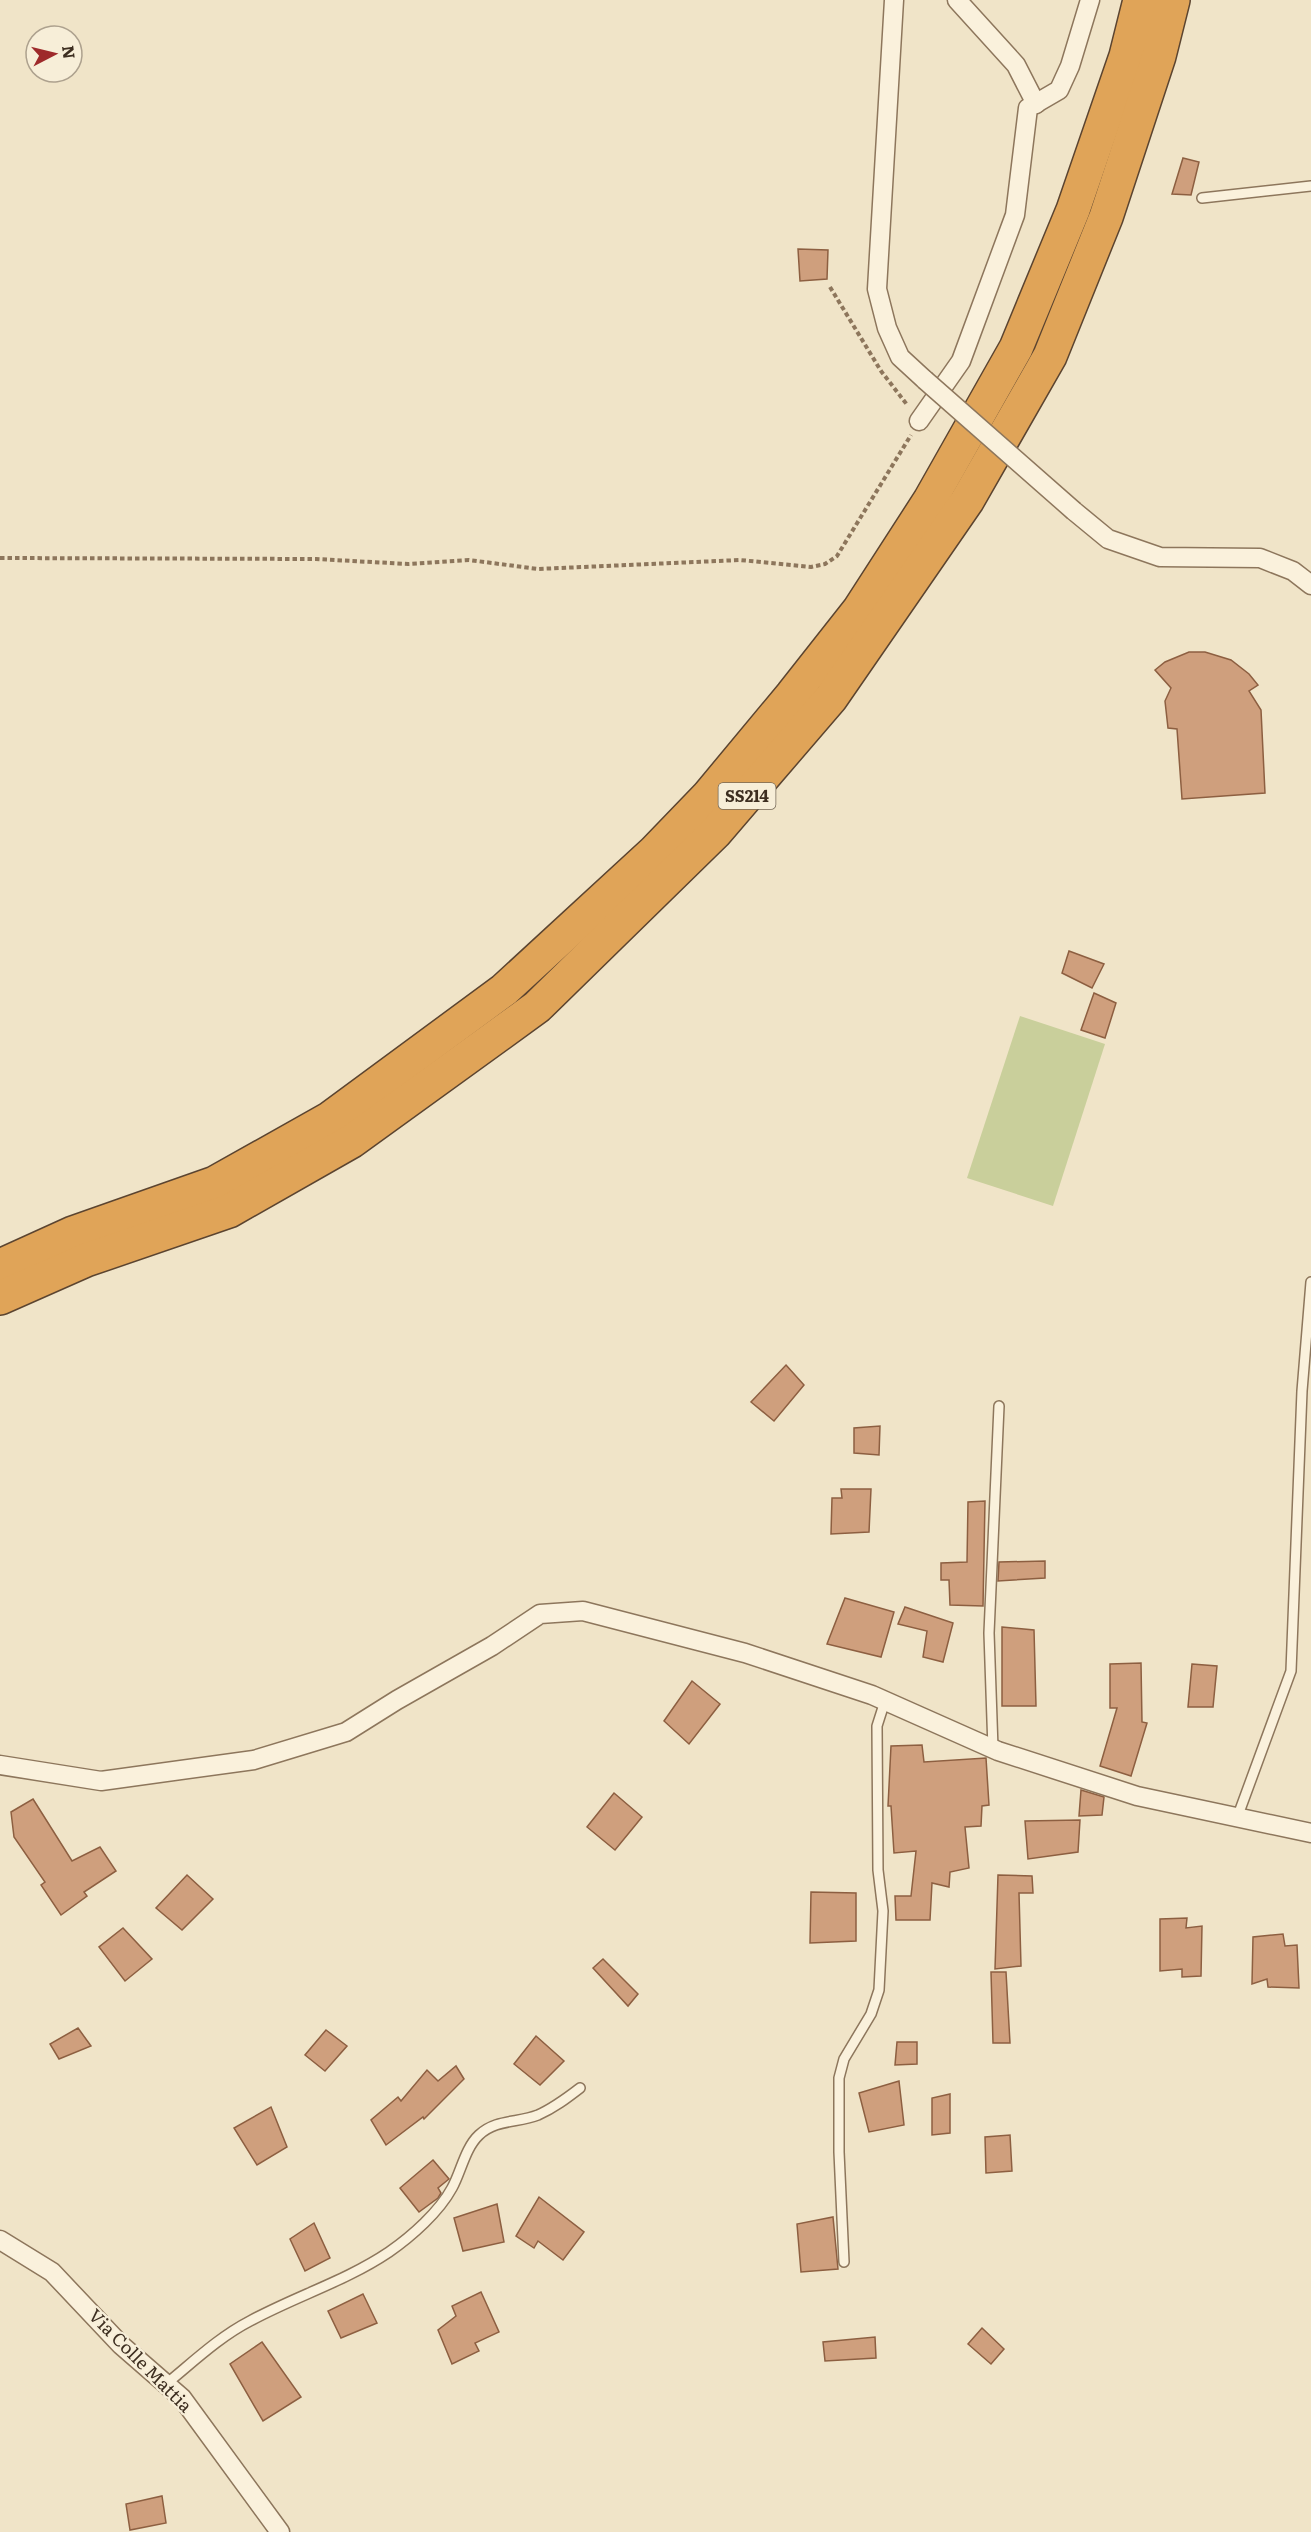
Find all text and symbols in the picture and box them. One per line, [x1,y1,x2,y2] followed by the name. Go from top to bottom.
[24,24,84,84] north arrow
[57,44,83,60] text: N
[718,783,776,809] road number: SS214
[83,2302,199,2418] street label: Via Colle Mattia

